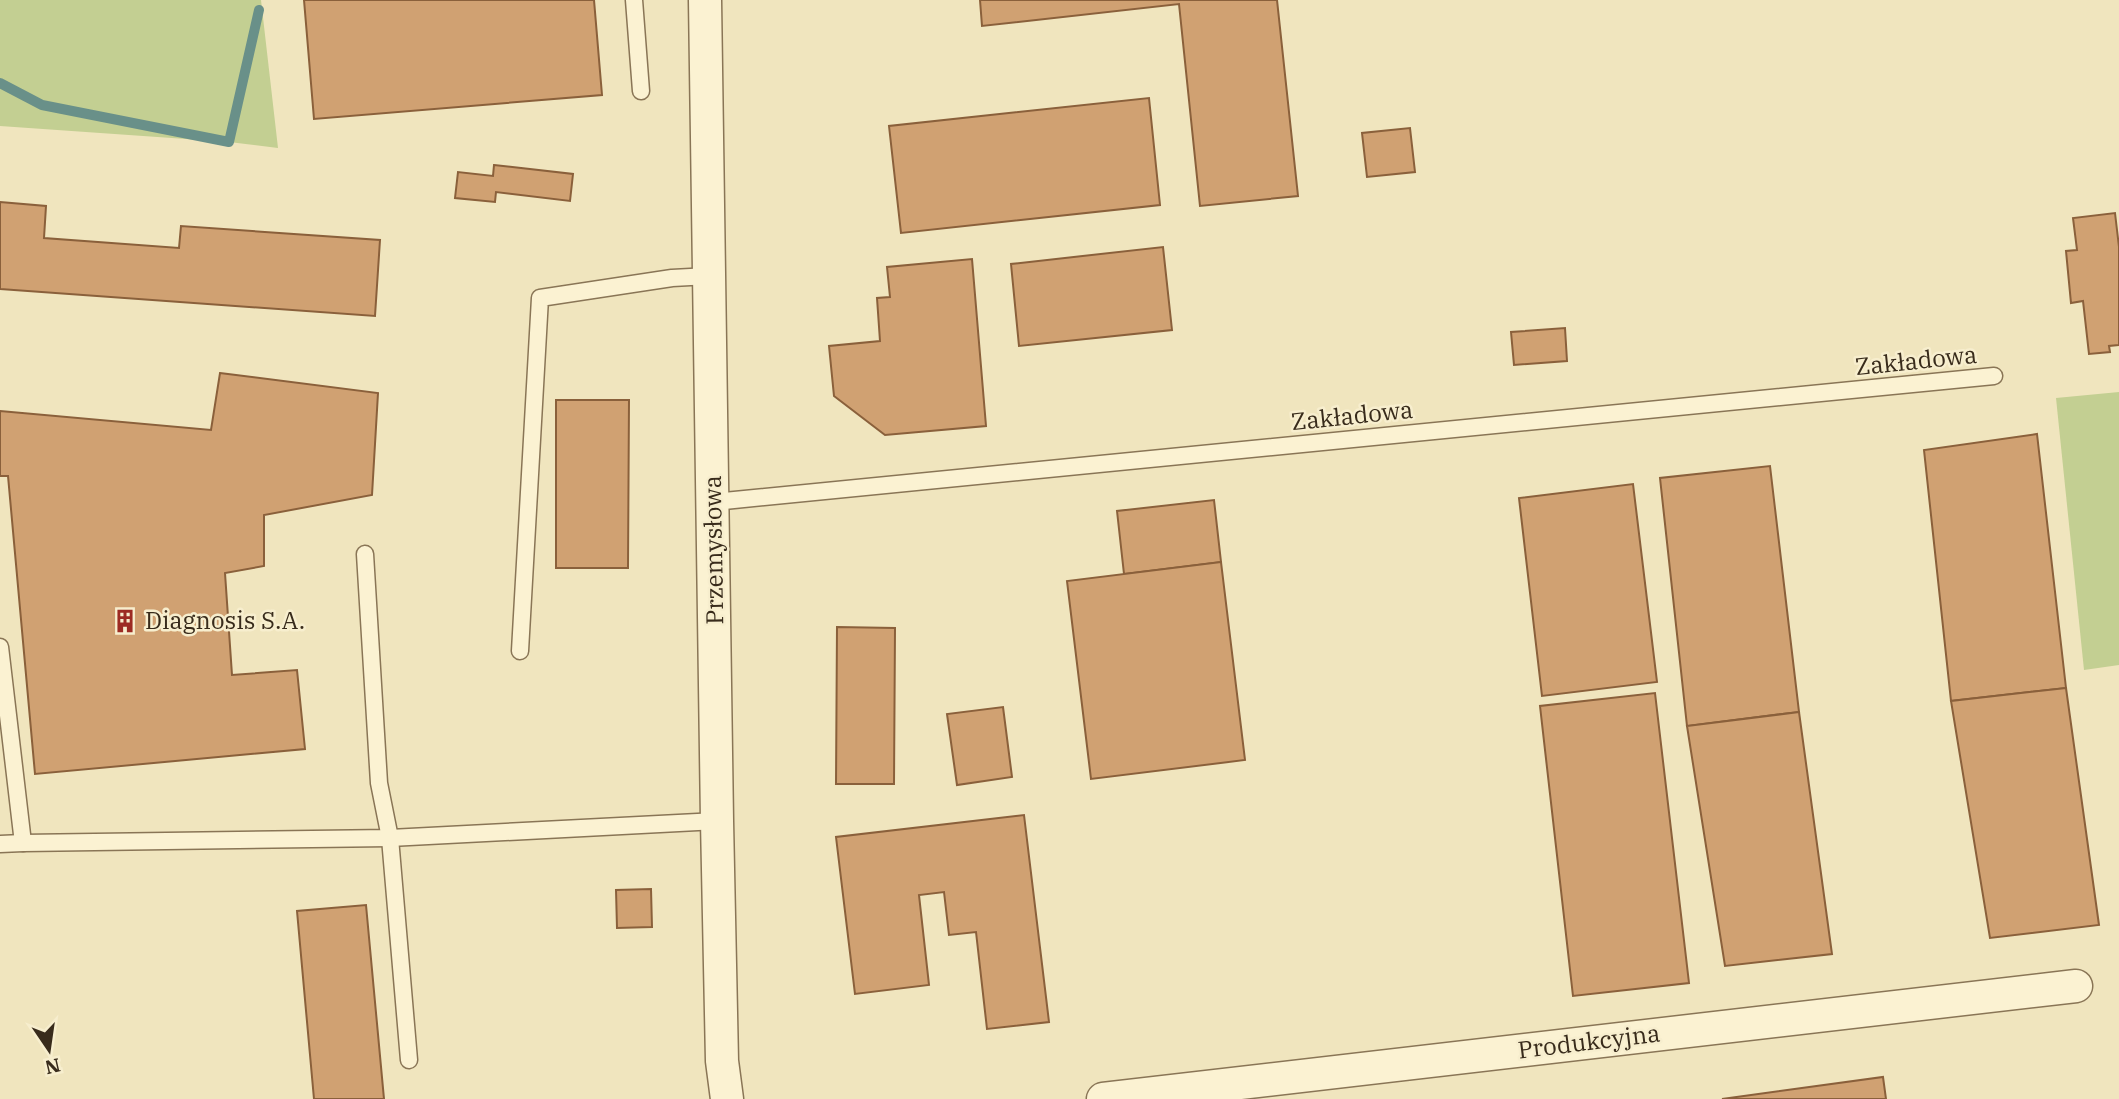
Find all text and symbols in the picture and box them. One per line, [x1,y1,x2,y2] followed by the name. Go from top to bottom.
[1853,338,1978,382] street label: Zakładowa
[1289,393,1414,437] street label: Zakładowa
[696,475,730,625] street label: Przemysłowa
[145,604,305,636] place label: Diagnosis S.A.
[111,607,139,635] building icon: Diagnosis S.A.
[14,1015,84,1085] north arrow
[1516,1016,1662,1066] street label: Produkcyjna
[43,1053,63,1080] text: N

